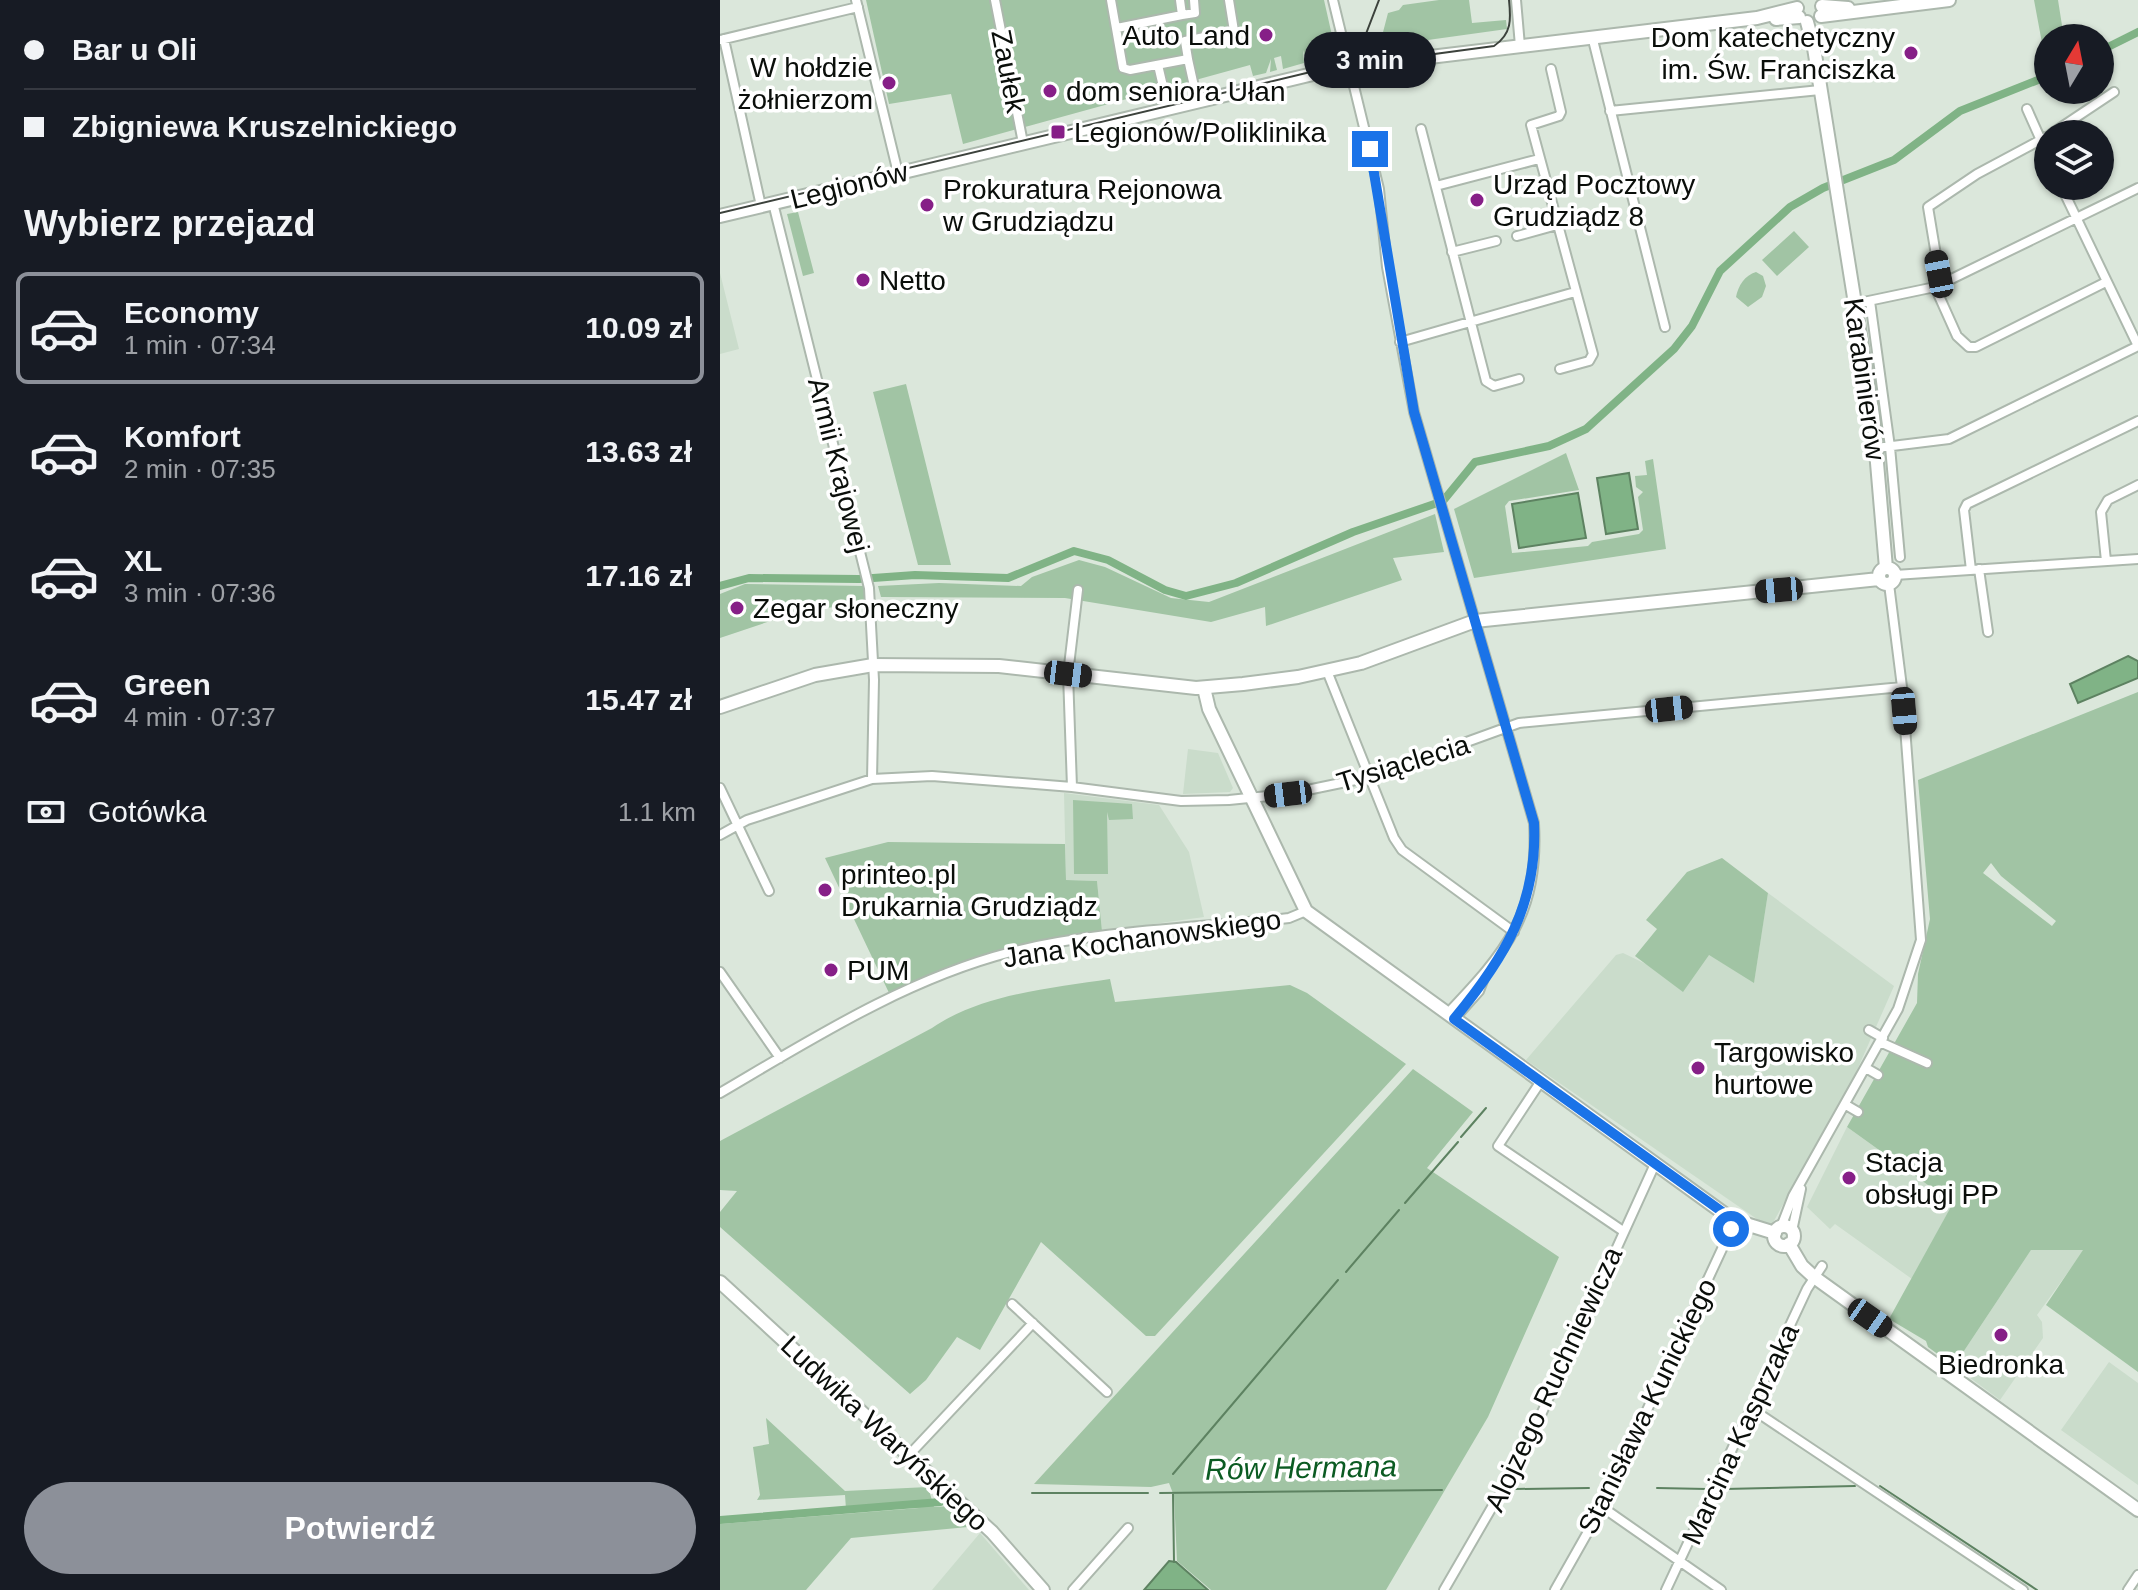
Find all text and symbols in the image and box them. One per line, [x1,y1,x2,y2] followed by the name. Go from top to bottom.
[1122,20,1250,51] place label: Auto Land
[1651,22,1895,85] place label: Dom katechetyczny im. Św. Franciszka
[2034,24,2114,104] north arrow
[2034,24,2114,200] map controls
[1257,26,1275,44] marker: Auto Land
[985,27,1032,116] street label: Zaułek
[72,33,197,66] text: Bar u Oli
[1304,33,1436,89] callout: 3 min
[1902,44,1920,62] marker: Dom katechetyczny im. Św. Franciszka
[1336,45,1404,75] text: 3 min
[738,52,873,115] place label: W hołdzie żołnierzom
[880,74,898,92] marker: W hołdzie żołnierzom
[1066,76,1285,107] place label: dom seniora Ułan
[1041,82,1059,100] marker: dom seniora Ułan
[72,110,457,143] text: Zbigniewa Kruszelnickiego
[1074,117,1327,148] place label: Legionów/Poliklinika
[2034,120,2114,200] button: layers
[1049,123,1067,141] marker: Legionów/Poliklinika
[1352,131,1388,167] route end
[787,156,912,215] street label: Legionów
[1493,169,1695,232] place label: Urząd Pocztowy Grudziądz 8
[942,174,1222,237] place label: Prokuratura Rejonowa w Grudziądzu
[1468,191,1486,209] marker: Urząd Pocztowy Grudziądz 8
[918,196,936,214] marker: Prokuratura Rejonowa w Grudziądzu
[24,203,315,244] text: Wybierz przejazd
[1923,248,1955,300] car
[879,265,946,296] place label: Netto
[854,271,872,289] marker: Netto
[28,292,100,364] icon: car
[124,296,259,329] text: Economy
[1838,296,1891,463] street label: Karabinierów
[585,311,692,344] text: 10.09 zł
[124,330,276,360] text: 1 min · 07:34
[802,375,875,556] street label: Armii Krajowej
[28,416,100,488] icon: car
[124,420,241,453] text: Komfort
[585,435,692,468] text: 13.63 zł
[124,454,276,484] text: 2 min · 07:35
[28,540,100,612] icon: car
[124,544,162,577] text: XL
[585,559,692,592] text: 17.16 zł
[1754,576,1804,604] car
[124,578,276,608] text: 3 min · 07:36
[753,593,958,624] place label: Zegar słoneczny
[728,599,746,617] marker: Zegar słoneczny
[1043,659,1093,689] car
[28,664,100,736] icon: car
[124,668,211,701] text: Green
[585,683,692,716] text: 15.47 zł
[1890,686,1918,736] car
[1644,695,1694,723] car
[124,702,276,732] text: 4 min · 07:37
[1333,729,1474,798] street label: Tysiąclecia
[1263,779,1313,809] car
[24,790,68,834] icon: cash
[88,795,206,828] text: Gotówka
[618,797,696,827] text: 1.1 km
[841,859,1098,922] place label: printeo.pl Drukarnia Grudziądz
[816,881,834,899] marker: printeo.pl Drukarnia Grudziądz
[1001,904,1283,973] street label: Jana Kochanowskiego
[847,955,909,986] place label: PUM
[822,961,840,979] marker: PUM
[1714,1037,1854,1100] place label: Targowisko hurtowe
[1689,1059,1707,1077] marker: Targowisko hurtowe
[1865,1147,1999,1210] place label: Stacja obsługi PP
[1840,1169,1858,1187] marker: Stacja obsługi PP
[1713,1211,1749,1247] route start
[1479,1242,1629,1516] street label: Alojzego Ruchniewicza
[1572,1274,1723,1539] street label: Stanisława Kunickiego
[1843,1294,1897,1342] car
[1676,1319,1805,1549] street label: Marcina Kasprzaka
[1992,1326,2010,1344] marker: Biedronka
[775,1330,994,1537] street label: Ludwika Waryńskiego
[1938,1349,2064,1380] place label: Biedronka
[1205,1449,1397,1486] water label: Rów Hermana
[24,1482,696,1574] button: Potwierdź

